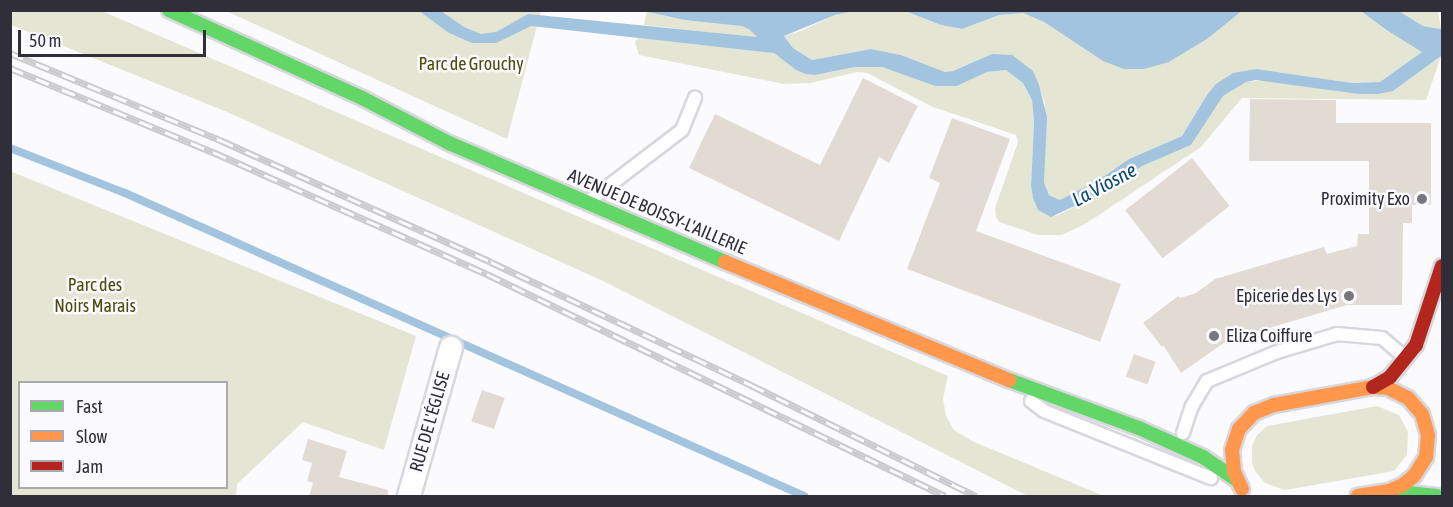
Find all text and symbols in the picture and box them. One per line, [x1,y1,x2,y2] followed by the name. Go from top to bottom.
[21,18,208,56] scale bar
[29,30,61,51] text: 50 m
[418,53,524,75] park label: Parc de Grouchy
[1068,157,1140,211] water label: La Viosne
[564,165,750,259] street label: AVENUE DE BOISSY-L'AILLERIE
[1321,188,1410,210] place label: Proximity Exo
[1415,192,1429,206] marker: Proximity Exo
[54,275,136,318] park label: Parc des Noirs Marais
[1236,285,1337,307] place label: Epicerie des Lys
[1342,289,1356,303] marker: Epicerie des Lys
[1226,325,1313,347] place label: Eliza Coiffure
[1207,329,1221,343] marker: Eliza Coiffure
[405,370,455,474] street label: RUE DE L'ÉGLISE
[18,381,228,489] legend
[76,396,103,417] text: Fast
[76,426,107,447] text: Slow
[76,456,103,477] text: Jam

